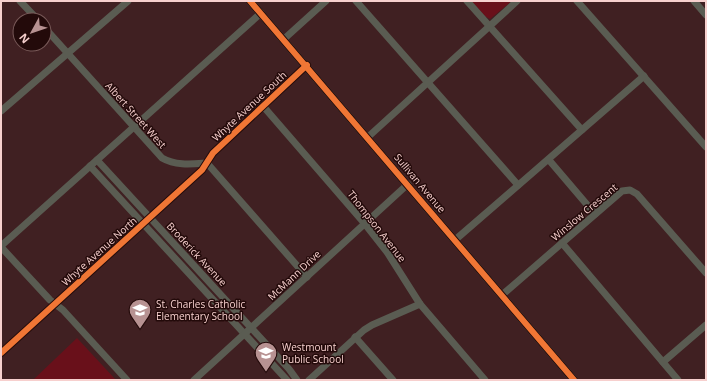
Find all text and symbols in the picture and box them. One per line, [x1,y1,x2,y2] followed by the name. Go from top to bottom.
[12,12,52,52] north arrow
[15,30,33,47] text: N
[209,68,289,144] street label: Whyte Avenue South
[103,79,170,151] street label: Albert Street West
[391,150,449,216] street label: Sullivan Avenue
[548,180,620,244] street label: Winslow Crescent
[345,187,410,265] street label: Thompson Avenue
[58,213,140,289] street label: Whyte Avenue North
[164,219,230,289] street label: Broderick Avenue
[264,247,324,303] street label: McMann Drive
[127,297,153,330] school or university icon: St. Charles Catholic Elementary School
[156,297,245,323] place label: St. Charles Catholic Elementary School
[253,340,279,373] school or university icon: Westmount Public School
[282,340,344,366] place label: Westmount Public School

